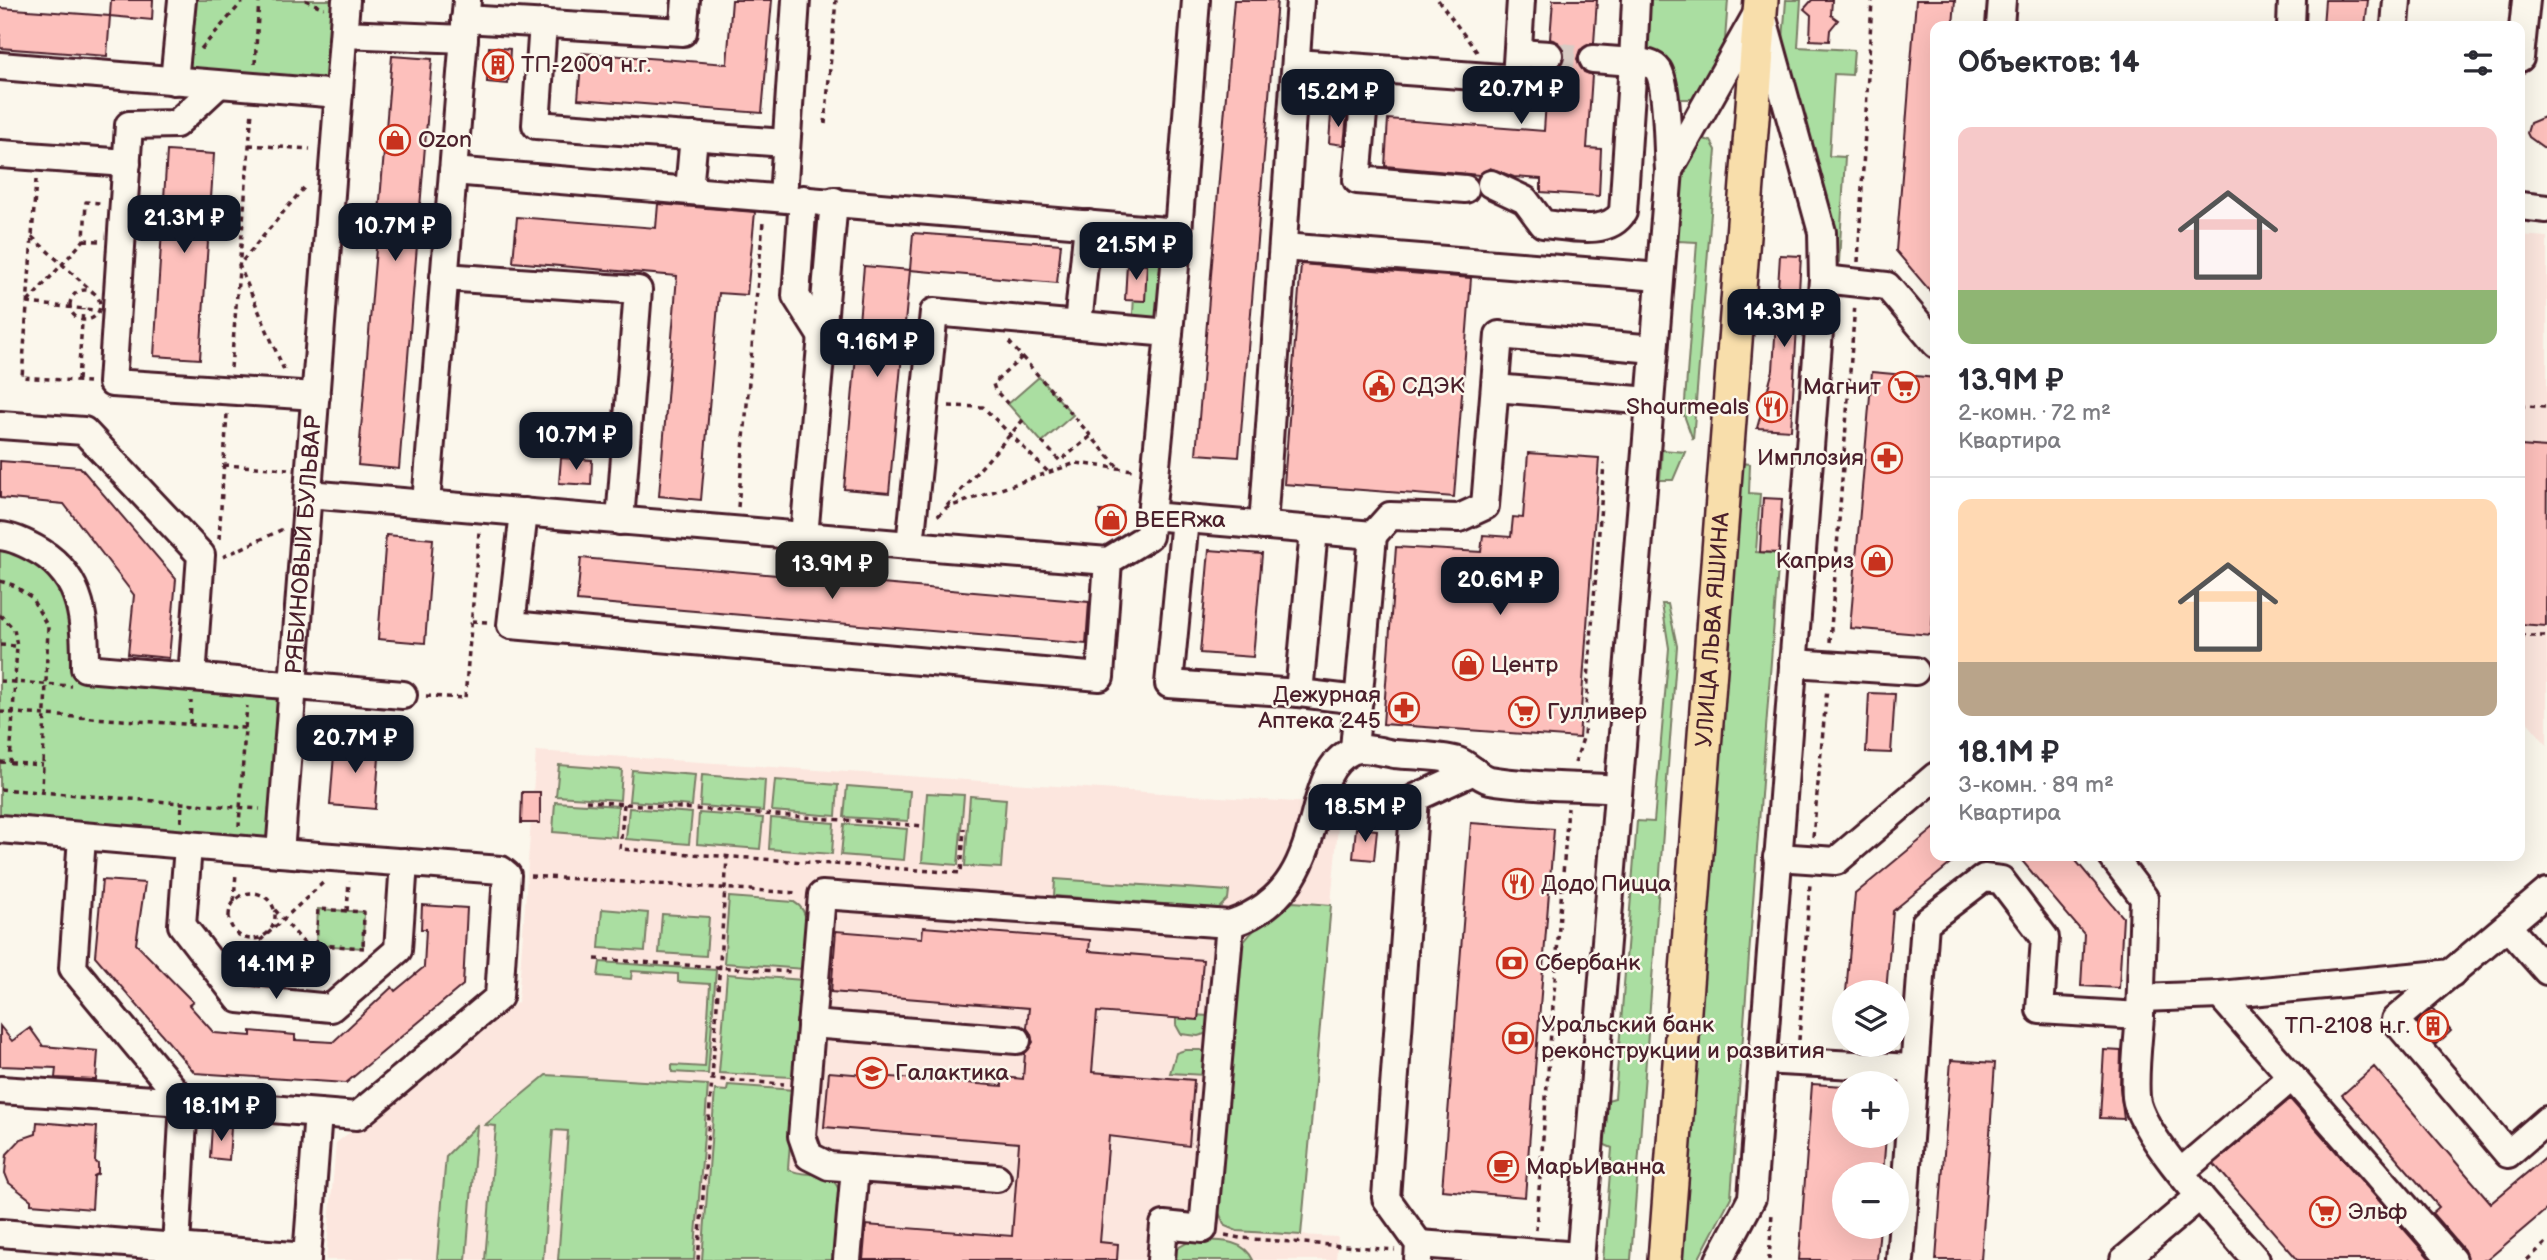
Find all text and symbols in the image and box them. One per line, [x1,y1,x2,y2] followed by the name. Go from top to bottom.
[2459,44,2497,82] icon: filters
[1958,45,2140,81] text: Объектов: 14
[481,48,515,82] building icon: ТП-2009 н.г.
[521,51,651,79] place label: ТП-2009 н.г.
[1456,66,1586,126] pin: 20.7M ₽
[1273,69,1403,129] pin: 15.2M ₽
[1479,75,1563,103] text: 20.7M ₽
[1297,78,1379,106] text: 15.2M ₽
[378,123,412,157] shop icon: Ozon
[418,126,472,154] place label: Ozon
[2165,172,2291,298] icon: home
[119,196,249,255] pin: 21.3M ₽
[144,204,224,232] text: 21.3M ₽
[330,204,460,263] pin: 10.7M ₽
[354,212,436,240] text: 10.7M ₽
[1071,222,1201,282] pin: 21.5M ₽
[1096,231,1176,259] text: 21.5M ₽
[1719,290,1849,349] pin: 14.3M ₽
[1743,298,1825,326] text: 14.3M ₽
[812,320,942,379] pin: 9.16M ₽
[836,328,918,356] text: 9.16M ₽
[1958,363,2064,399] text: 13.9M ₽
[1362,369,1396,403] public building icon: СДЭК
[1887,370,1921,404] supermarket icon: Магнит
[1402,372,1464,400] place label: СДЭК
[1803,373,1881,401] place label: Магнит
[1755,390,1789,424] restaurant icon: Shaurmeals
[1626,393,1749,421] place label: Shaurmeals
[1958,399,2111,427] text: 2-комн. · 72 m²
[511,412,641,472] pin: 10.7M ₽
[280,414,328,675] street label: РЯБИНОВЫЙ БУЛЬВАР
[535,421,617,449] text: 10.7M ₽
[1958,427,2061,455] text: Квартира
[1870,441,1904,475] pharmacy icon: Имплозия
[1757,444,1864,472] place label: Имплозия
[1094,503,1128,537] shop icon: BEERжа
[1134,506,1226,534] place label: BEERжа
[1690,511,1736,748] street label: УЛИЦА ЛЬВА ЯШИНА
[767,542,897,601] pin: 13.9M ₽
[1860,544,1894,578] shop icon: Каприз
[2165,544,2291,670] icon: home
[1775,547,1854,575] place label: Каприз
[791,550,873,578] text: 13.9M ₽
[1435,558,1565,617] pin: 20.6M ₽
[1457,566,1543,594] text: 20.6M ₽
[1451,648,1485,682] shop icon: Центр
[1491,651,1558,679] place label: Центр
[1257,681,1381,735] place label: Дежурная Аптека 245
[1387,691,1421,725] pharmacy icon: Дежурная Аптека 245
[1507,695,1541,729] supermarket icon: Гулливер
[1547,698,1647,726] place label: Гулливер
[290,716,420,775] pin: 20.7M ₽
[313,724,397,752] text: 20.7M ₽
[1958,735,2059,771] text: 18.1M ₽
[1958,771,2114,799] text: 3-комн. · 89 m²
[1300,784,1430,844] pin: 18.5M ₽
[1324,793,1406,821] text: 18.5M ₽
[1958,799,2061,827] text: Квартира
[1501,867,1535,901] restaurant icon: Додо Пицца
[1541,870,1672,898] place label: Додо Пицца
[211,942,341,1001] pin: 14.1M ₽
[1495,946,1529,980] bank icon: Сбербанк
[1535,949,1641,977] place label: Сбербанк
[237,950,315,978] text: 14.1M ₽
[1832,980,1909,1239] map controls
[1832,980,1909,1057] button: layers
[2416,1009,2450,1043] building icon: ТП-2108 н.г.
[1541,1011,1825,1065] place label: Уральский банк реконструкции и развития
[2285,1012,2410,1040] place label: ТП-2108 н.г.
[1501,1021,1535,1055] bank icon: Уральский банк реконструкции и развития
[855,1056,889,1090] school or university icon: Галактика
[895,1059,1010,1087] place label: Галактика
[1832,1071,1909,1148] button: +
[156,1084,286,1143] pin: 18.1M ₽
[182,1092,260,1120] text: 18.1M ₽
[1486,1150,1520,1184] cafe icon: МарьИванна
[1526,1153,1666,1181] place label: МарьИванна
[1832,1162,1909,1239] button: −
[2308,1195,2342,1229] supermarket icon: Эльф
[2348,1198,2407,1226] place label: Эльф

